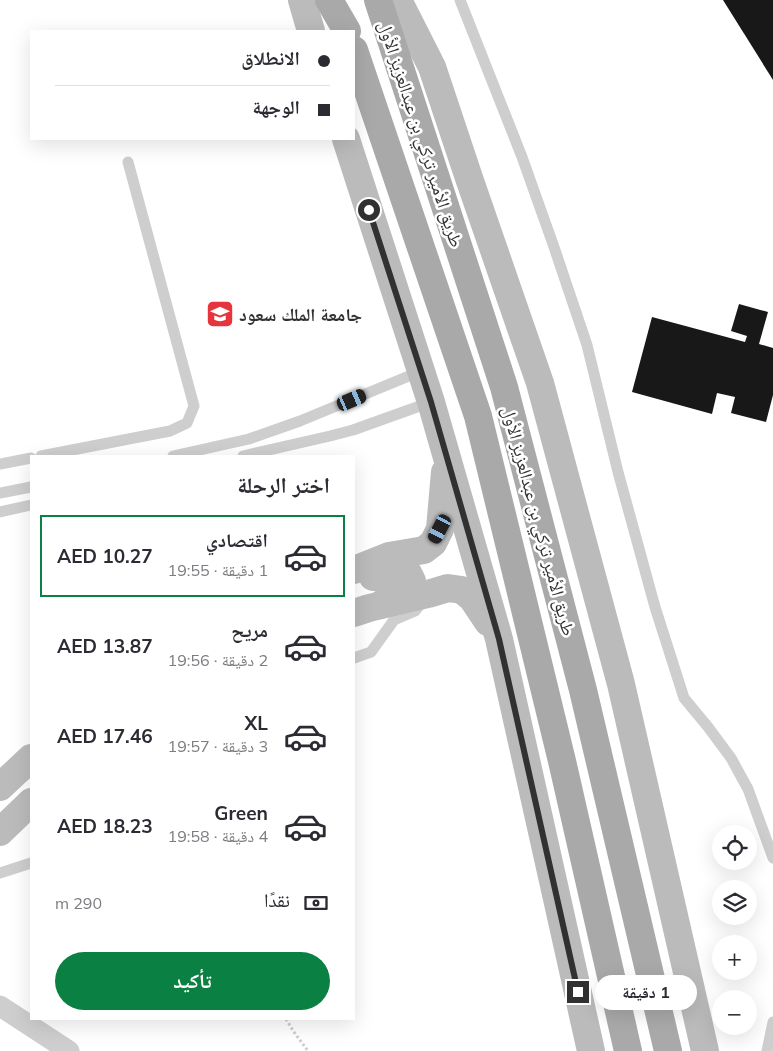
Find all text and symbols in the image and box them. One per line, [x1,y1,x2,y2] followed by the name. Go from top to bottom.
[370,18,468,251] street label: طريق الأمير تركي بن عبدالعزيز الأول
[241,46,300,70] text: الانطلاق
[252,95,300,119] text: الوجهة
[358,199,380,221] route start
[205,299,235,329] school or university icon: جامعة الملك سعود
[239,303,363,326] place label: جامعة الملك سعود
[335,387,368,413] car
[494,404,581,639] street label: طريق الأمير تركي بن عبدالعزيز الأول
[237,471,330,499] text: اختر الرحلة
[426,512,453,546] car
[206,528,268,552] text: اقتصادي
[283,534,328,579] icon: car
[57,544,153,568] text: AED 10.27
[168,560,268,580] text: 1 دقيقة · 19:55
[231,618,268,642] text: مريح
[283,624,328,669] icon: car
[57,634,153,658] text: AED 13.87
[168,650,268,670] text: 2 دقيقة · 19:56
[245,711,268,735] text: XL
[283,714,328,759] icon: car
[57,724,153,748] text: AED 17.46
[168,736,268,756] text: 3 دقيقة · 19:57
[214,801,268,825] text: Green
[283,804,328,849] icon: car
[57,814,153,838] text: AED 18.23
[712,825,757,1035] map controls
[712,825,757,870] button: locate
[168,826,268,846] text: 4 دقيقة · 19:58
[712,880,757,925] button: layers
[264,888,290,912] text: نقدًا
[302,889,330,917] icon: cash
[55,893,102,913] text: 290 m
[712,935,757,980] button: +
[55,952,330,1010] button: تأكيد
[596,974,698,1010] callout: 1 دقيقة
[567,981,589,1003] route end
[622,982,670,1002] text: 1 دقيقة
[712,990,757,1035] button: −

